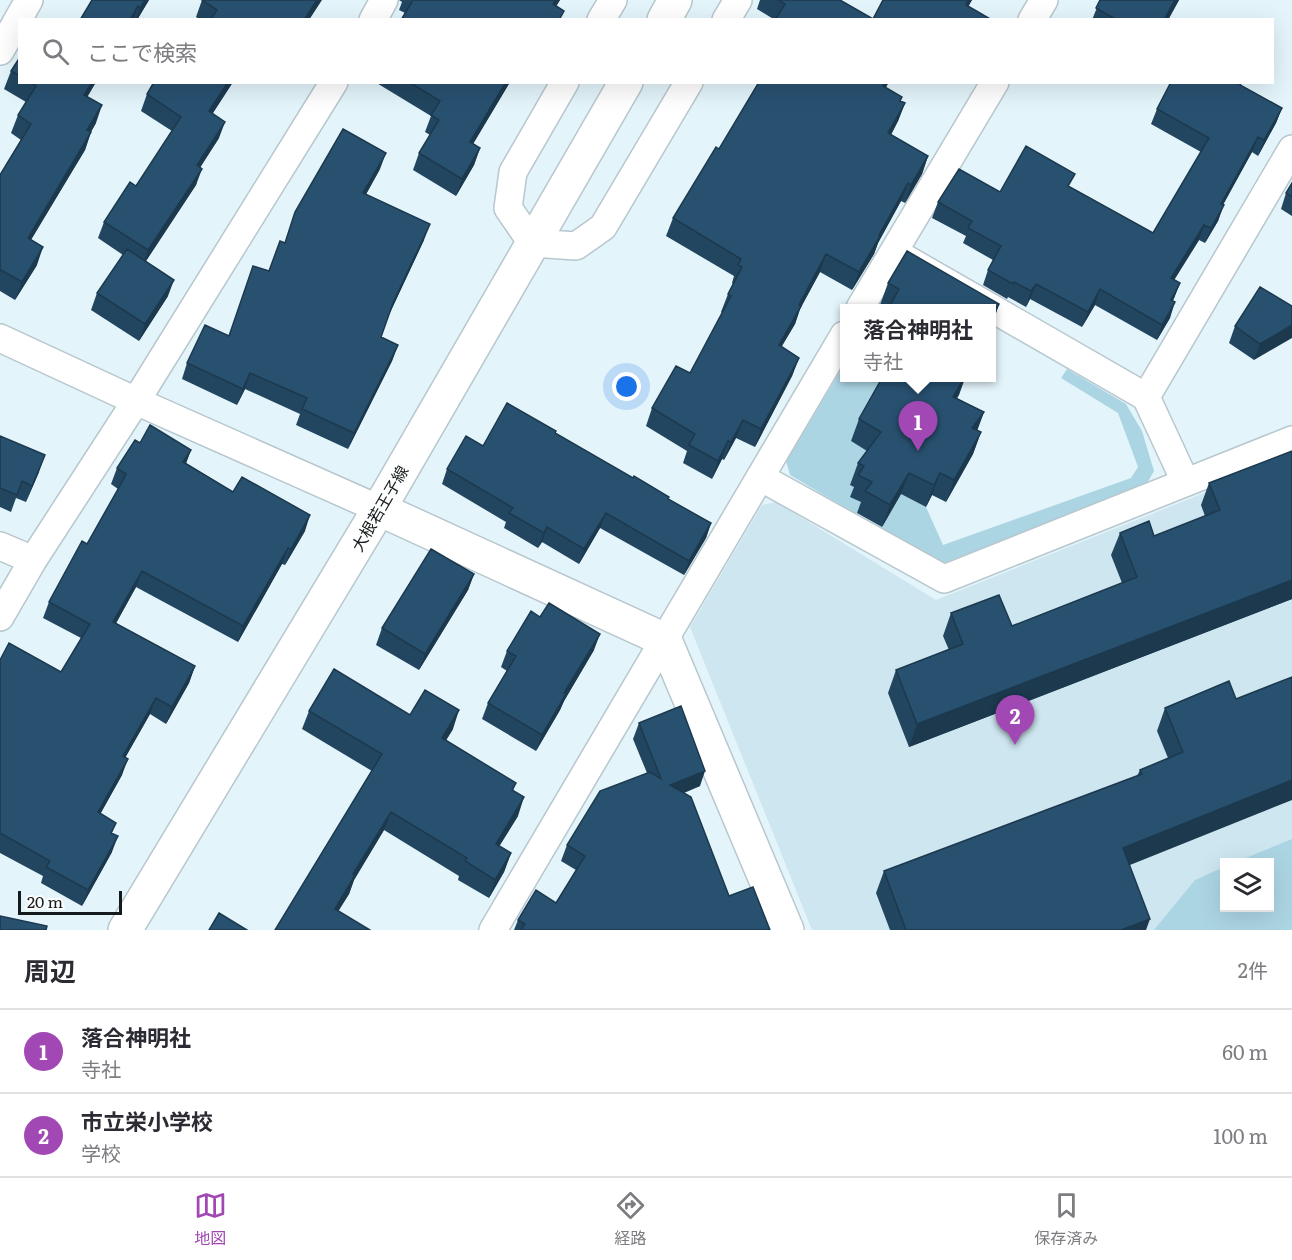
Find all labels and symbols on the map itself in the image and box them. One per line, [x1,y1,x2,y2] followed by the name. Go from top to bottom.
[612,372,641,401] your location
[898,402,938,451] pin: 1
[345,460,413,556] street label: 大根若王子線
[996,696,1034,745] pin: 2
[18,888,122,916] scale bar

